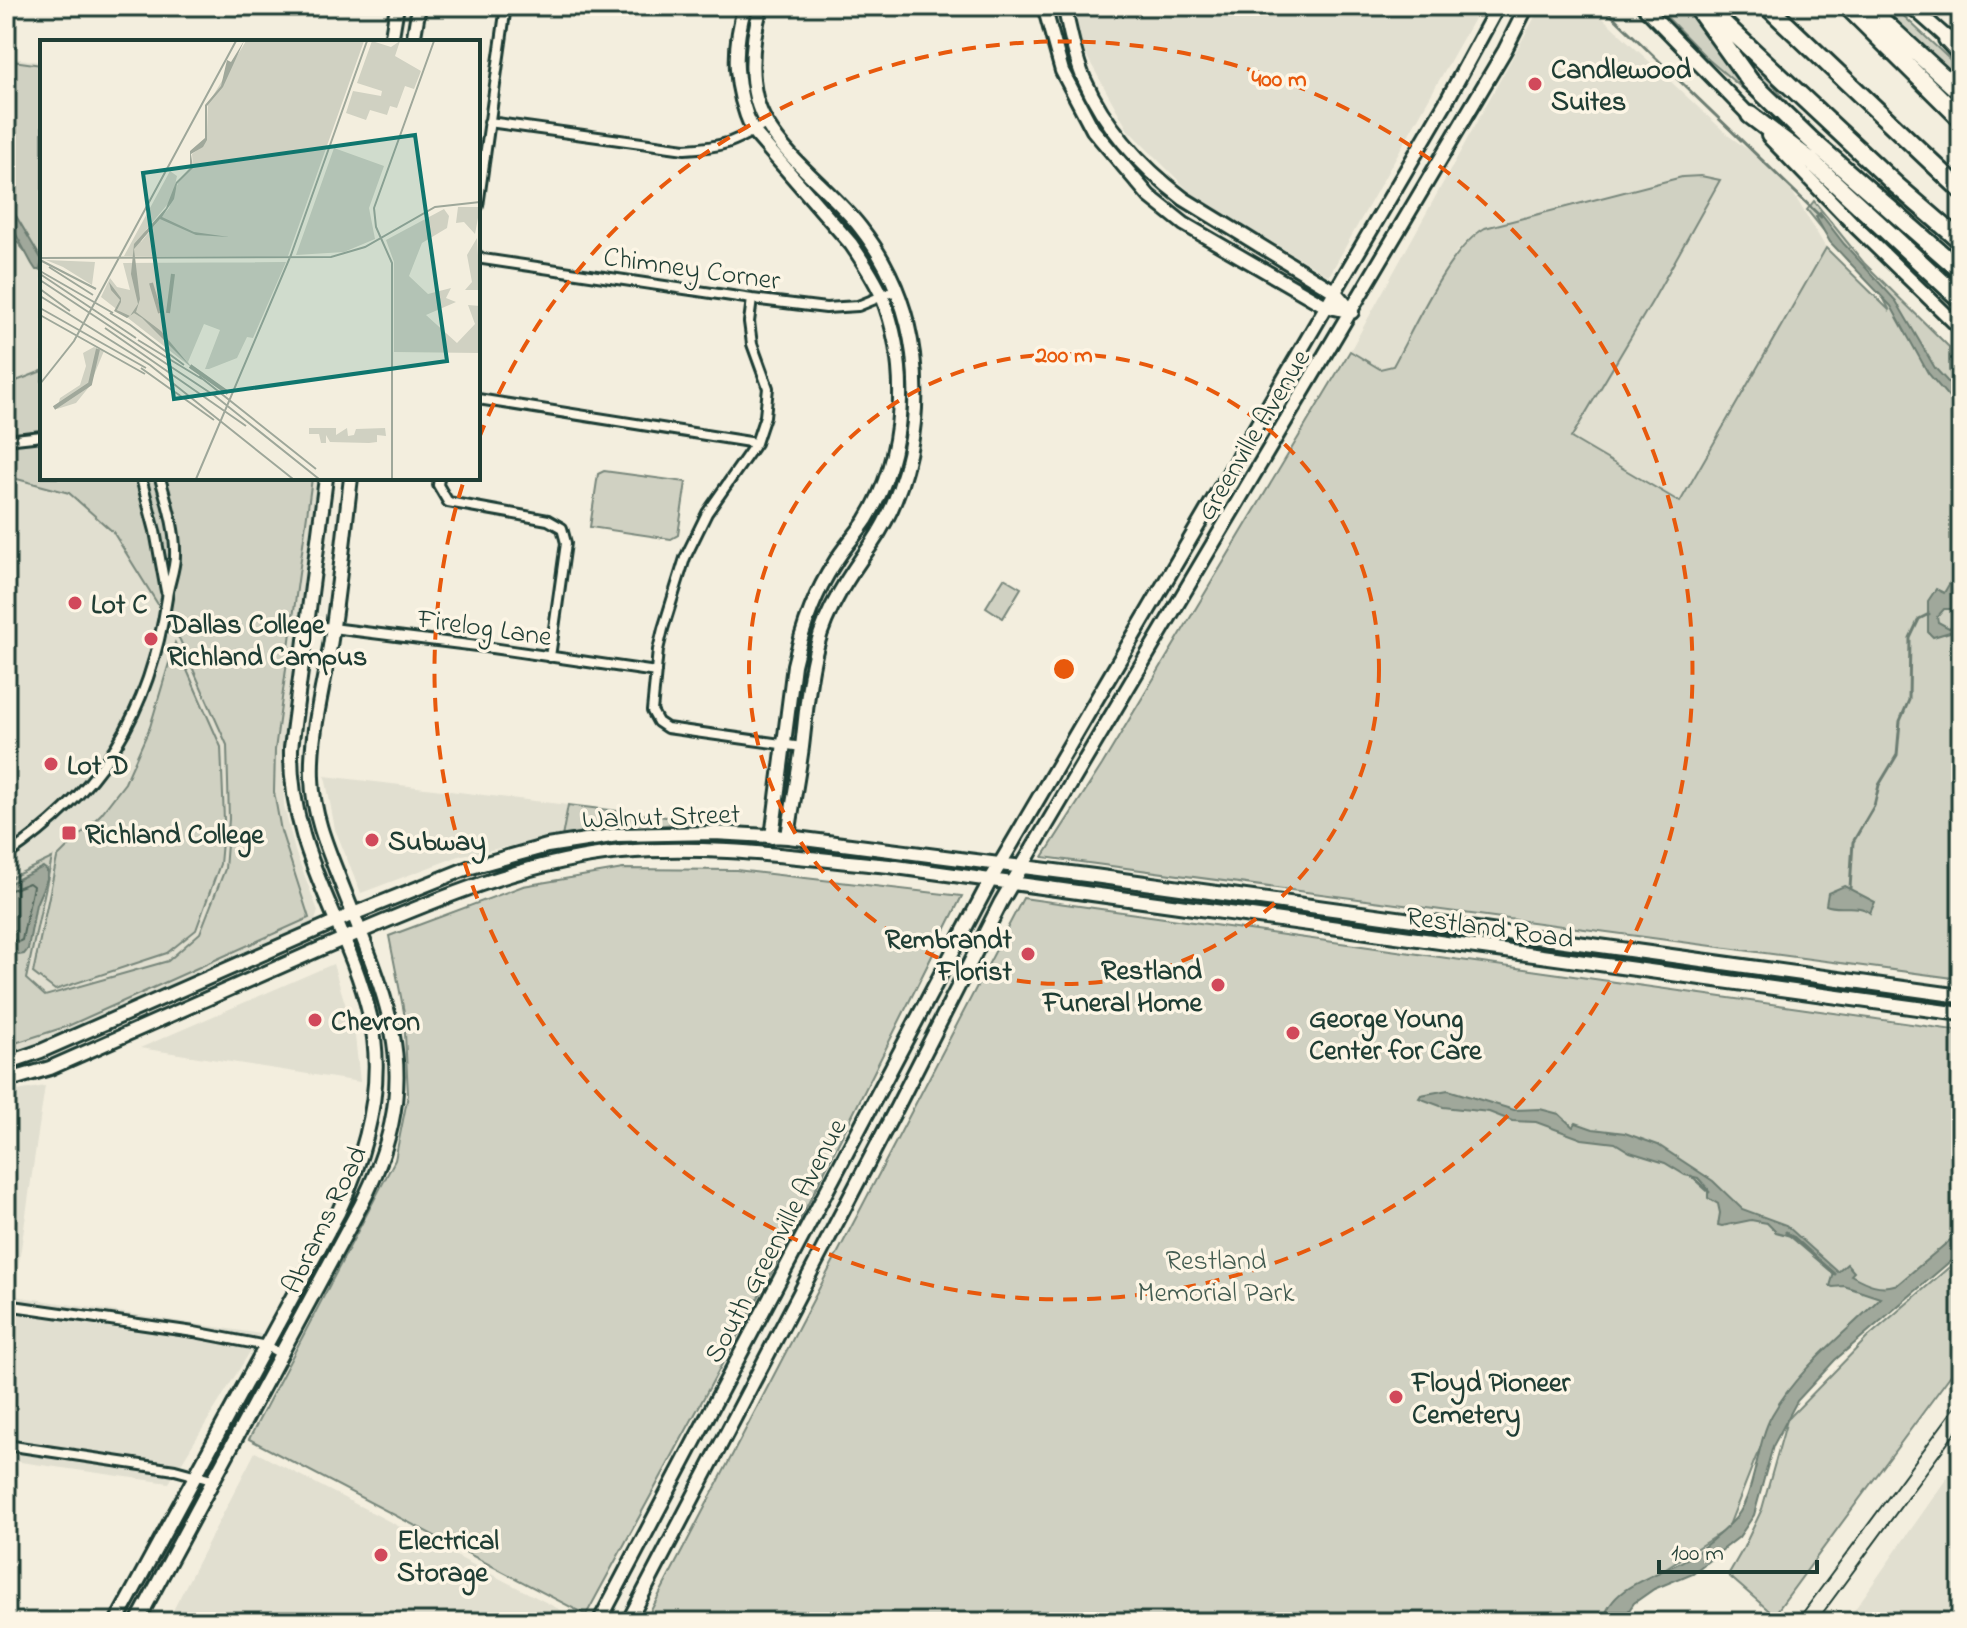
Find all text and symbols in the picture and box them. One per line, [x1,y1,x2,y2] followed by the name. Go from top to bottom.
[40,40,480,480] inset map
[1551,51,1691,124] place label: Candlewood Suites
[1251,63,1307,98] text: 400 m
[1526,75,1544,93] marker: Candlewood Suites
[601,238,783,303] street label: Chimney Corner
[1034,339,1093,374] text: 200 m
[1188,342,1323,529] street label: Greenville Avenue
[91,586,148,627] place label: Lot C
[66,594,84,612] marker: Lot C
[414,600,555,659] street label: Firelog Lane
[165,606,367,679] place label: Dallas College Richland Campus
[142,630,160,648] marker: Dallas College Richland Campus
[1050,655,1078,683] centre of rings
[67,747,129,788] place label: Lot D
[42,755,60,773] marker: Lot D
[581,795,741,842] street label: Walnut Street
[85,816,265,858] place label: Richland College
[388,823,486,864] place label: Subway
[60,824,78,842] marker: Richland College
[363,831,381,849] marker: Subway
[1403,897,1576,962] street label: Restland Road
[885,921,1013,994] place label: Rembrandt Florist
[1019,945,1037,963] marker: Rembrandt Florist
[1041,952,1203,1025] place label: Restland Funeral Home
[1209,976,1227,994] marker: Restland Funeral Home
[1309,1000,1483,1073] place label: George Young Center for Care
[331,1003,420,1044] place label: Chevron
[306,1011,324,1029] marker: Chevron
[1284,1024,1302,1042] marker: George Young Center for Care
[695,1112,859,1371] street label: South Greenville Avenue
[273,1140,380,1301] street label: Abrams Road
[1138,1242,1295,1315] park label: Restland Memorial Park
[1410,1364,1572,1437] place label: Floyd Pioneer Cemetery
[1387,1388,1405,1406] marker: Floyd Pioneer Cemetery
[397,1522,499,1596] place label: Electrical Storage
[1659,1524,1817,1574] scale bar
[1671,1537,1724,1572] text: 100 m
[372,1546,390,1564] marker: Electrical Storage

